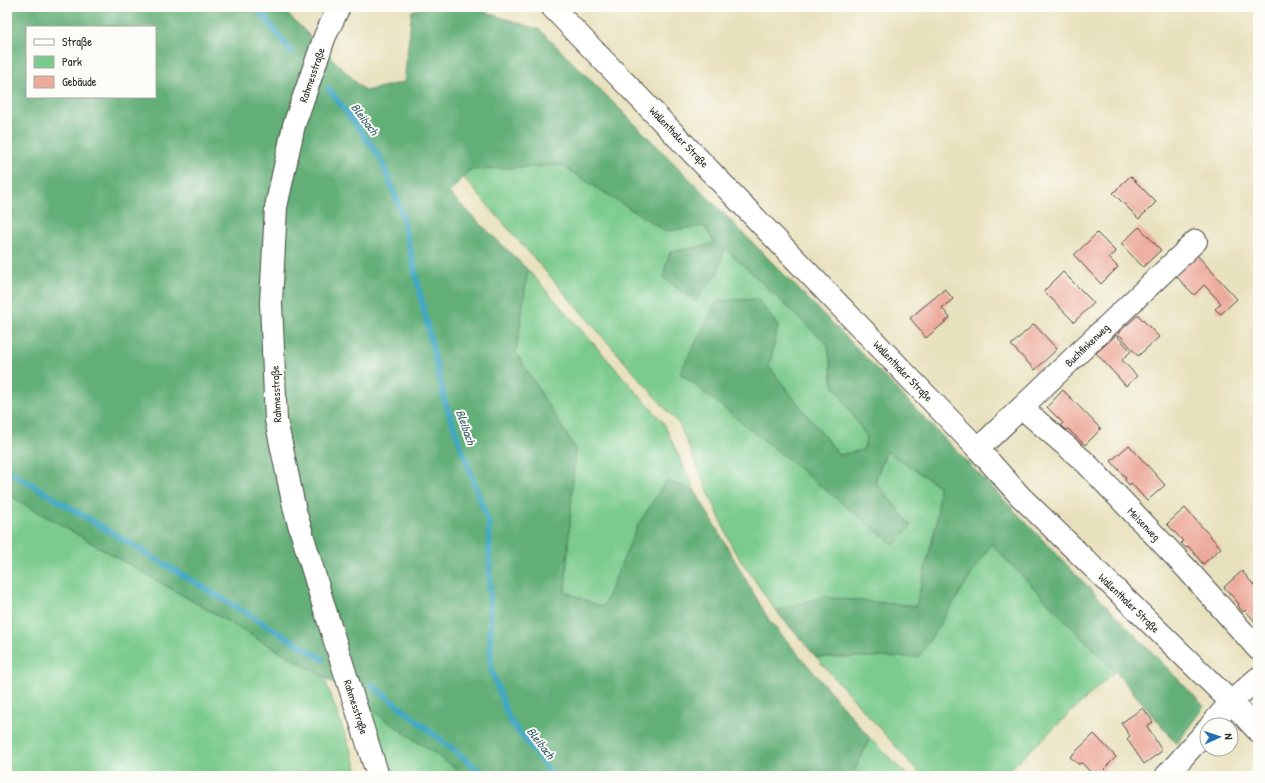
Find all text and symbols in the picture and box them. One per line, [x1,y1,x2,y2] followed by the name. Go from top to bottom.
[26,26,156,98] legend
[62,33,92,50] text: Straße
[296,45,328,104] street label: Rahmesstraße
[62,53,82,70] text: Park
[62,73,97,90] text: Gebäude
[347,99,383,139] water label: Bleibach
[646,104,712,171] street label: Wallenthaler Straße
[1062,320,1112,370] street label: Buchfinkenweg
[870,338,936,405] street label: Wallenthaler Straße
[267,365,284,423] street label: Rahmesstraße
[452,407,480,448] water label: Bleibach
[1125,504,1163,544] street label: Meisenweg
[1096,570,1163,636] street label: Wallenthaler Straße
[341,678,372,737] street label: Rahmesstraße
[1199,717,1239,757] north arrow
[523,724,559,763] water label: Bleibach
[1222,733,1236,740] text: N

